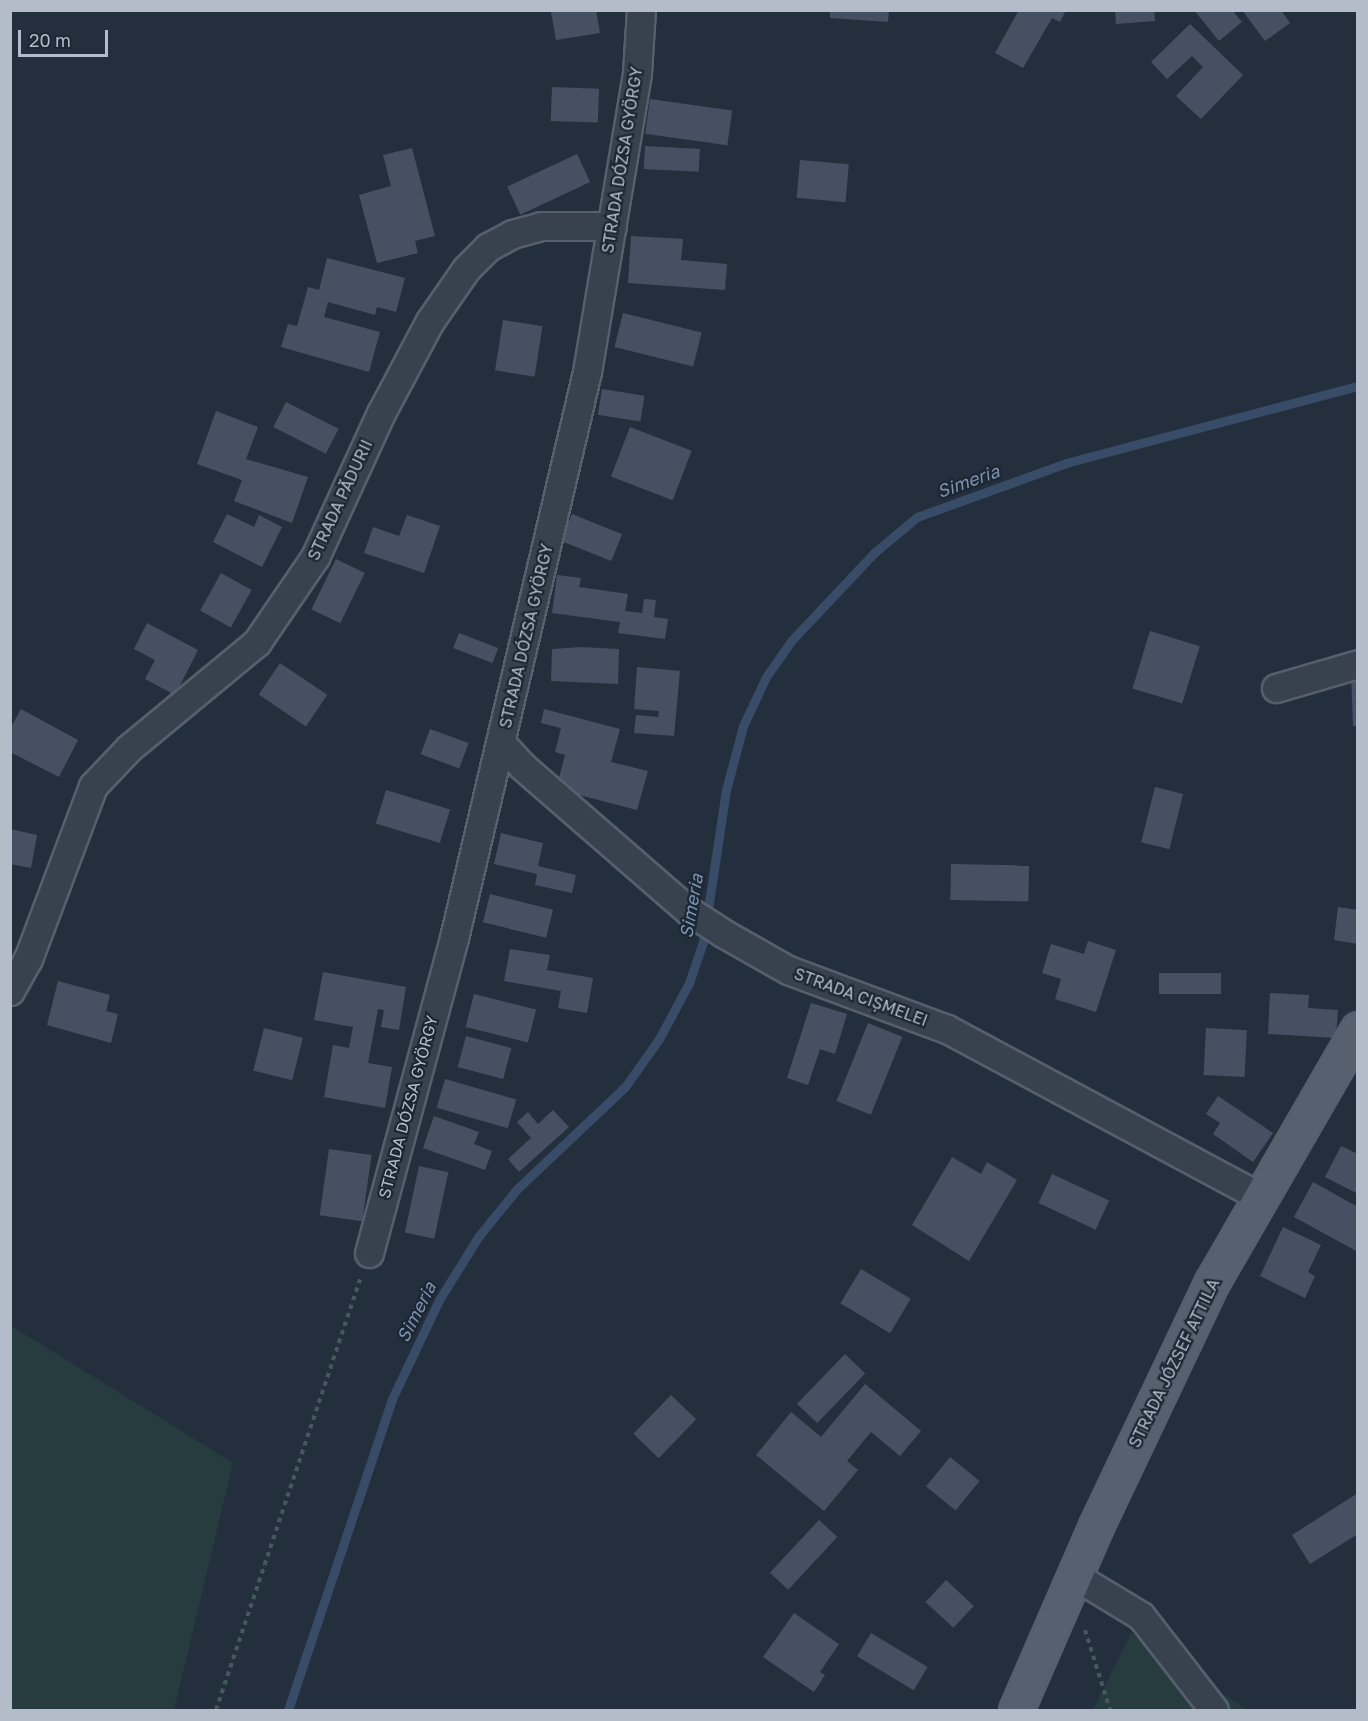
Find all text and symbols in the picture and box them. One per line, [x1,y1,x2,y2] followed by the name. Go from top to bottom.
[21,18,111,56] scale bar
[29,29,71,51] text: 20 m
[598,65,646,255] street label: STRADA DÓZSA GYÖRGY
[304,437,376,563] street label: STRADA PĂDURII
[934,460,1002,502] water label: Simeria
[495,542,557,730] street label: STRADA DÓZSA GYÖRGY
[675,872,707,940] water label: Simeria
[792,964,930,1030] street label: STRADA CIȘMELEI
[374,1013,442,1201] street label: STRADA DÓZSA GYÖRGY
[1125,1275,1223,1451] street label: STRADA JÓZSEF ATTILA
[392,1278,440,1346] water label: Simeria

